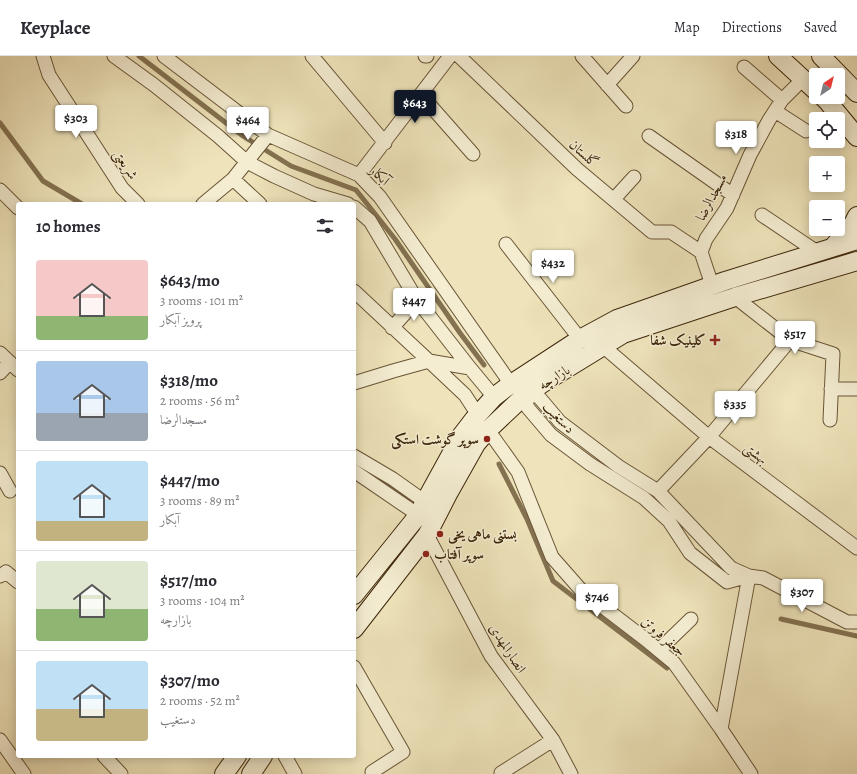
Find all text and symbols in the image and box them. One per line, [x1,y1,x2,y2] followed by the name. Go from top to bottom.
[20,15,90,41] text: Keyplace
[674,18,700,37] text: Map
[722,18,782,37] text: Directions
[804,18,837,37] text: Saved
[809,68,845,104] north arrow
[809,68,845,236] map controls
[391,90,439,124] pin: $643
[403,94,427,111] text: $643
[52,105,100,139] pin: $303
[224,107,272,141] pin: $464
[64,109,88,126] text: $303
[236,111,260,128] text: $464
[809,112,845,148] button: locate
[712,121,760,155] pin: $318
[725,125,747,142] text: $318
[565,135,602,172] street label: گلستان
[109,146,143,183] street label: شریعتی
[809,156,845,192] button: +
[364,160,395,191] street label: آبکار
[691,170,732,224] street label: مسجدالرضا
[809,200,845,236] button: −
[36,215,101,238] text: 10 homes
[314,215,336,237] icon: filters
[529,250,577,284] pin: $432
[541,254,565,271] text: $432
[160,269,220,292] text: $643/mo
[68,276,116,324] icon: home
[390,288,438,322] pin: $447
[160,292,243,309] text: 3 rooms · 101 m²
[402,292,426,309] text: $447
[160,311,201,328] text: پرویز آبکار
[771,321,819,355] pin: $517
[784,325,806,342] text: $517
[650,331,706,350] place label: کلینیک شفا
[709,334,721,346] marker: کلینیک شفا
[535,360,574,394] street label: بازارچه
[160,369,218,392] text: $318/mo
[68,377,116,425] icon: home
[711,391,759,425] pin: $335
[160,392,240,409] text: 2 rooms · 56 m²
[724,395,746,412] text: $335
[538,397,579,438] street label: دستغیب
[160,411,207,428] text: مسجدالرضا
[391,430,479,450] place label: سوپر گوشت استکی
[482,434,492,444] marker: سوپر گوشت استکی
[740,438,772,469] street label: بهشتی
[160,469,220,492] text: $447/mo
[68,477,116,525] icon: home
[160,492,239,509] text: 3 rooms · 89 m²
[160,511,180,528] text: آبکار
[448,525,518,544] place label: بستنی ماهی یخی
[435,529,445,539] marker: بستنی ماهی یخی
[434,545,484,564] place label: سوپر آفتاب
[421,549,431,559] marker: سوپر آفتاب
[160,569,217,592] text: $517/mo
[68,577,116,625] icon: home
[778,579,826,613] pin: $307
[790,583,814,600] text: $307
[573,584,621,618] pin: $746
[585,588,609,605] text: $746
[160,592,244,609] text: 3 rooms · 104 m²
[160,611,191,628] text: بازارچه
[637,612,690,661] street label: جعفر فروتن
[485,620,531,677] street label: انصارالمهدی
[160,669,220,692] text: $307/mo
[68,677,116,725] icon: home
[160,692,240,709] text: 2 rooms · 52 m²
[160,711,196,728] text: دستغیب

